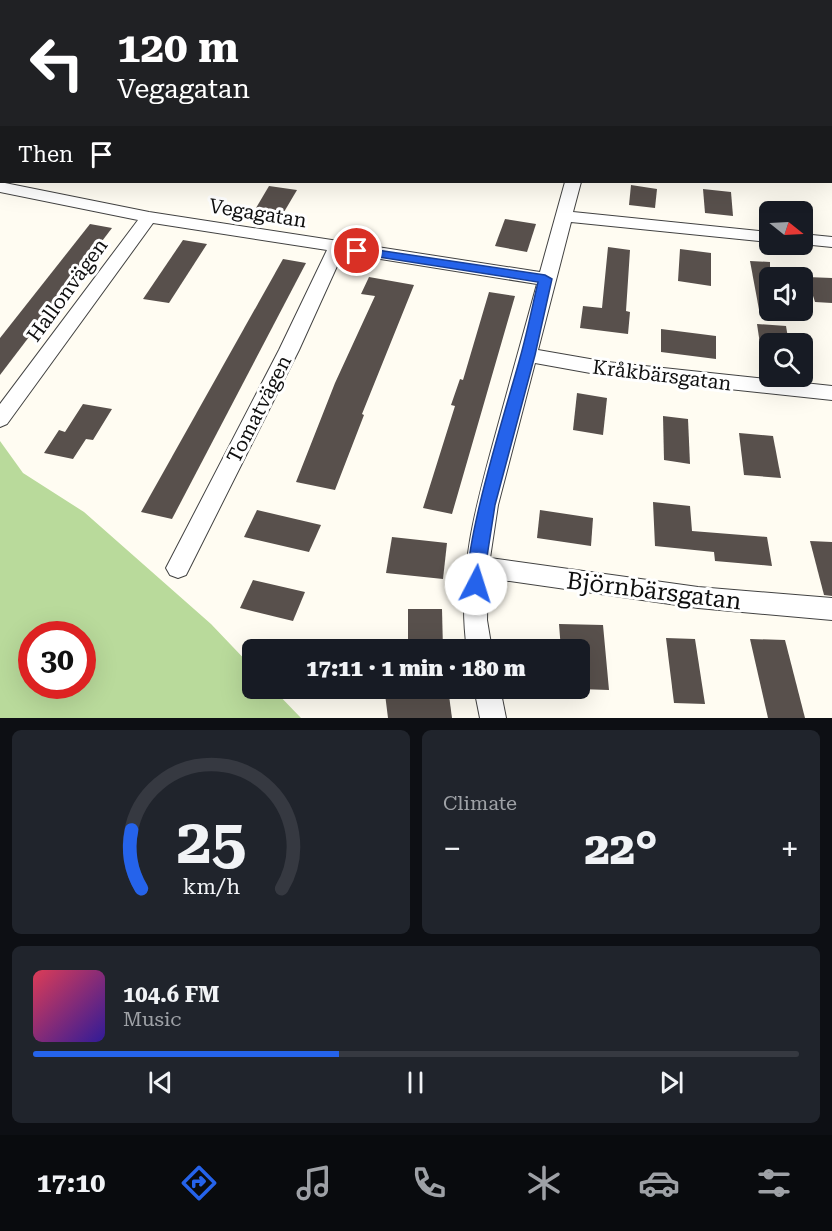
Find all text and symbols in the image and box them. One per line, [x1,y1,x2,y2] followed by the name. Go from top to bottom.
[117,23,239,72] text: 120 m
[18,24,96,102] icon: left
[117,73,250,105] text: Vegagatan
[85,138,118,171] icon: arrive
[18,142,73,167] text: Then
[207,193,309,233] street label: Vegagatan
[759,201,813,255] north arrow
[759,201,813,387] map controls
[331,225,382,276] pin
[22,234,112,346] street label: Hallonvägen
[340,234,373,267] icon: arrive
[759,267,813,321] button: sound
[759,333,813,387] button: search
[222,351,296,467] street label: Tomatvägen
[591,355,733,395] street label: Kråkbärsgatan
[444,552,508,616] position arrow
[565,566,743,616] street label: Björnbärsgatan
[18,621,96,699] speed limit sign: 30
[306,656,526,681] text: 17:11 · 1 min · 180 m
[443,791,517,815] text: Climate
[176,805,246,878] text: 25
[585,822,658,875] text: 22°
[443,829,461,868] text: −
[781,829,799,868] text: +
[182,874,240,899] text: km/h
[123,982,220,1007] text: 104.6 FM
[123,1007,182,1031] text: Music
[144,1066,177,1099] icon: previous
[399,1066,432,1099] icon: pause
[655,1066,688,1099] icon: next
[178,1162,220,1204] icon: directions
[293,1162,335,1204] icon: music
[408,1162,450,1204] icon: phone
[523,1162,565,1204] icon: climate
[638,1162,680,1204] icon: car
[753,1162,795,1204] icon: filters
[37,1167,105,1199] text: 17:10

